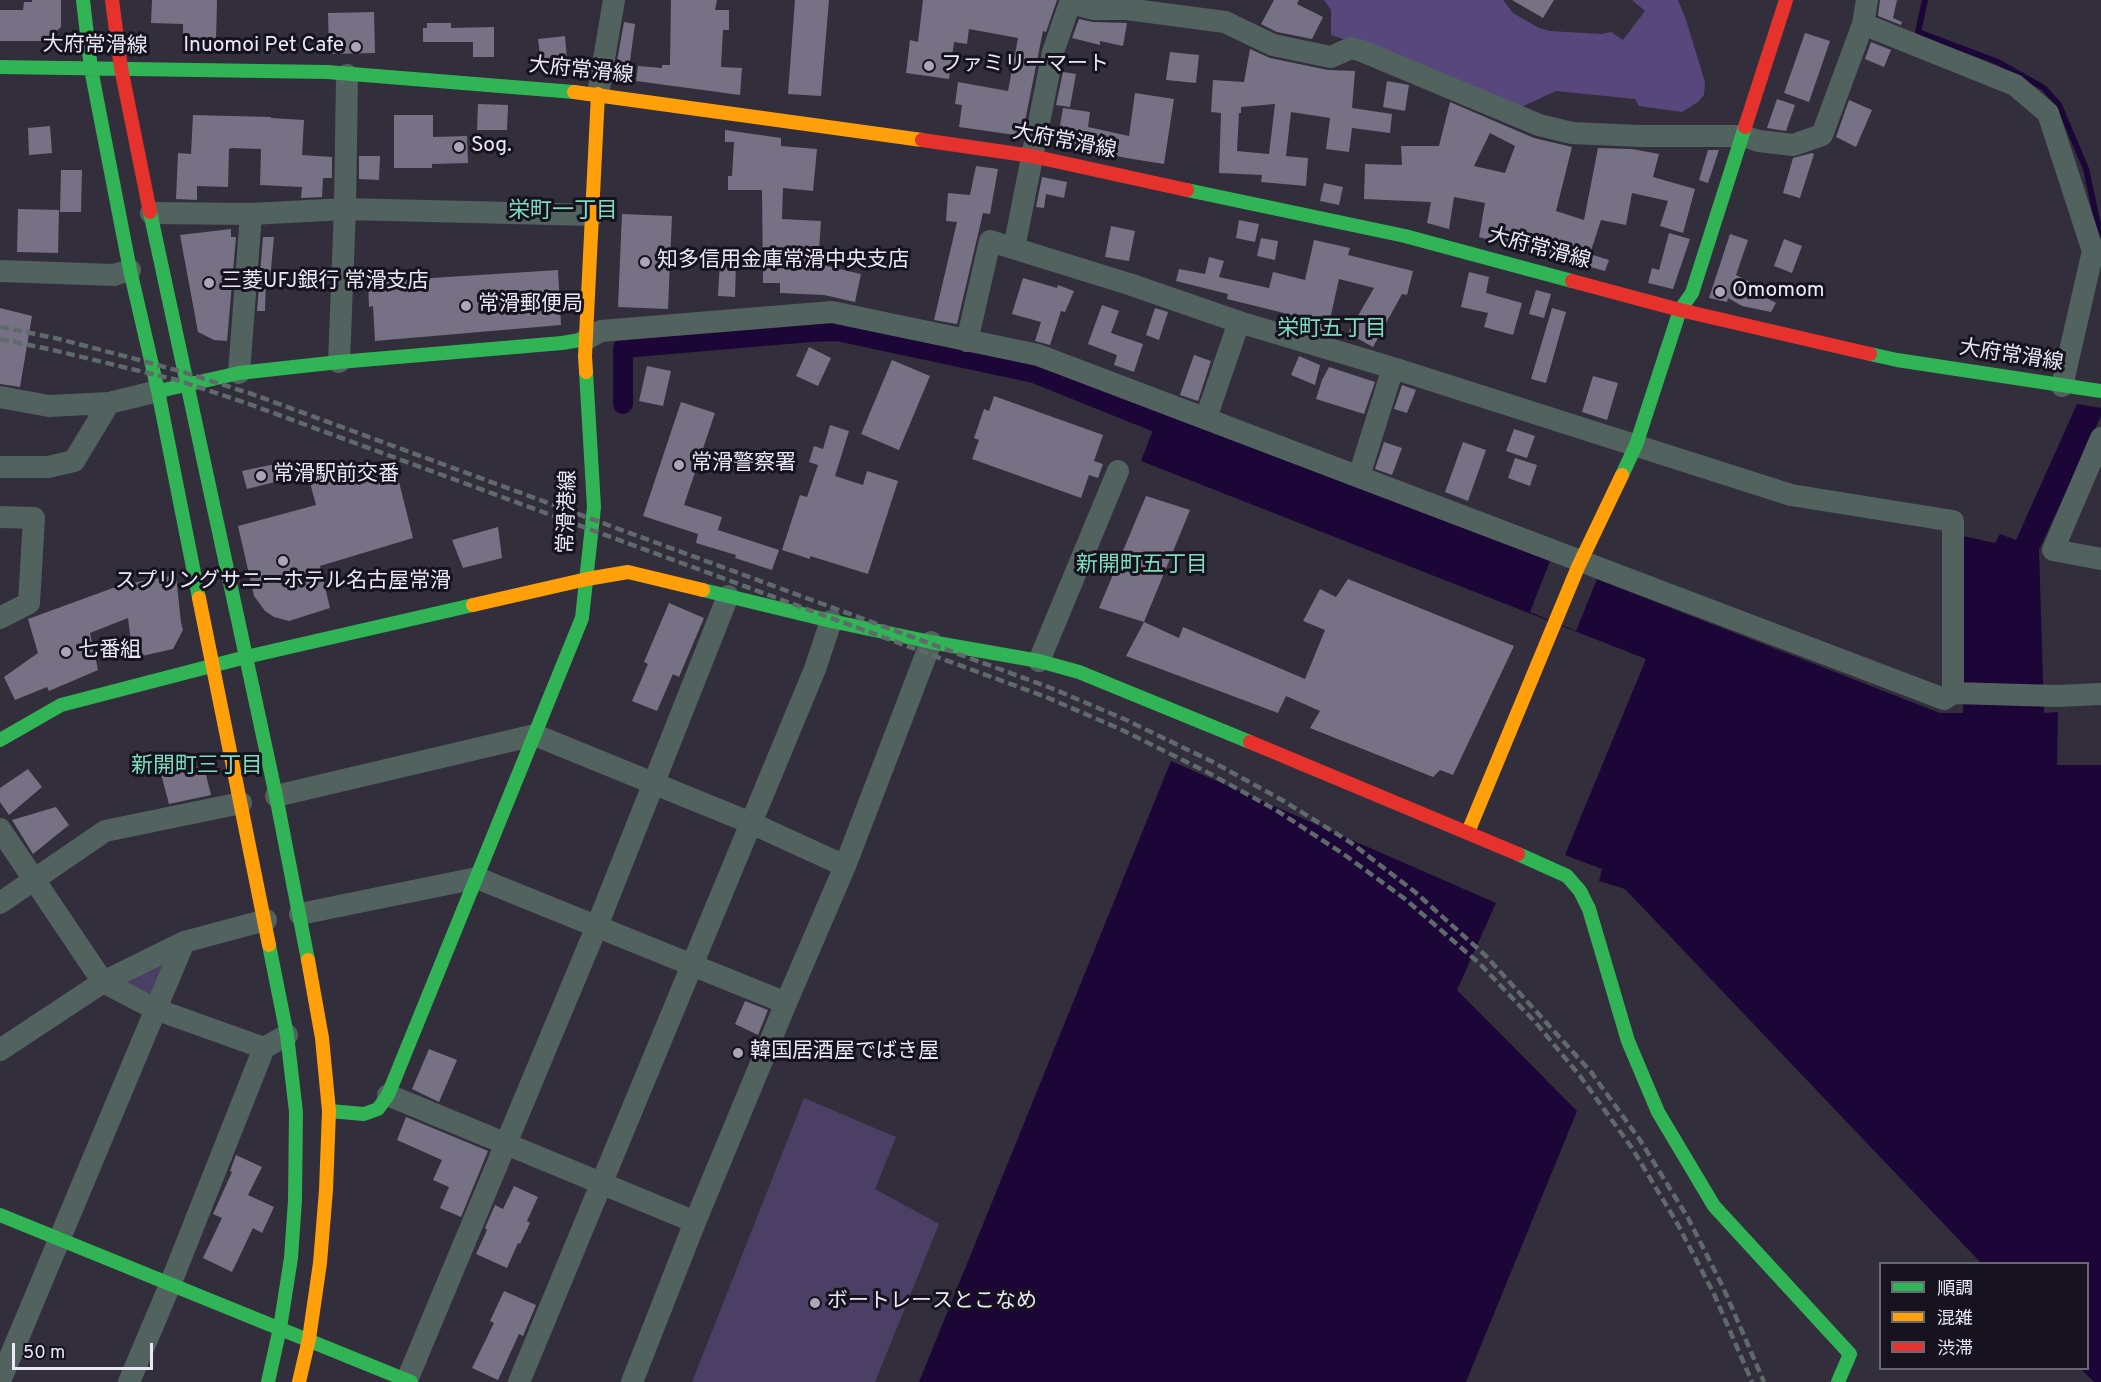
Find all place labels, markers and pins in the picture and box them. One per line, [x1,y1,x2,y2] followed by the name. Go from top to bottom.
[183,34,344,60] place label: Inuomoi Pet Cafe
[349,40,363,54] marker: Inuomoi Pet Cafe
[941,53,1109,79] place label: ファミリーマート
[922,59,936,73] marker: ファミリーマート
[471,134,512,160] place label: Sog.
[452,140,466,154] marker: Sog.
[657,249,909,275] place label: 知多信用金庫常滑中央支店
[638,255,652,269] marker: 知多信用金庫常滑中央支店
[221,270,429,296] place label: 三菱UFJ銀行 常滑支店
[202,276,216,290] marker: 三菱UFJ銀行 常滑支店
[1732,279,1825,305] place label: Omomom
[1713,285,1727,299] marker: Omomom
[478,293,583,319] place label: 常滑郵便局
[459,299,473,313] marker: 常滑郵便局
[691,452,796,478] place label: 常滑警察署
[672,458,686,472] marker: 常滑警察署
[273,463,399,489] place label: 常滑駅前交番
[254,469,268,483] marker: 常滑駅前交番
[276,554,290,568] marker: スプリングサニーホテル名古屋常滑
[115,570,451,596] place label: スプリングサニーホテル名古屋常滑
[78,639,141,665] place label: 七番組
[59,645,73,659] marker: 七番組
[750,1040,939,1066] place label: 韓国居酒屋でばき屋
[731,1046,745,1060] marker: 韓国居酒屋でばき屋
[827,1290,1037,1316] place label: ボートレースとこなめ
[808,1296,822,1310] marker: ボートレースとこなめ

